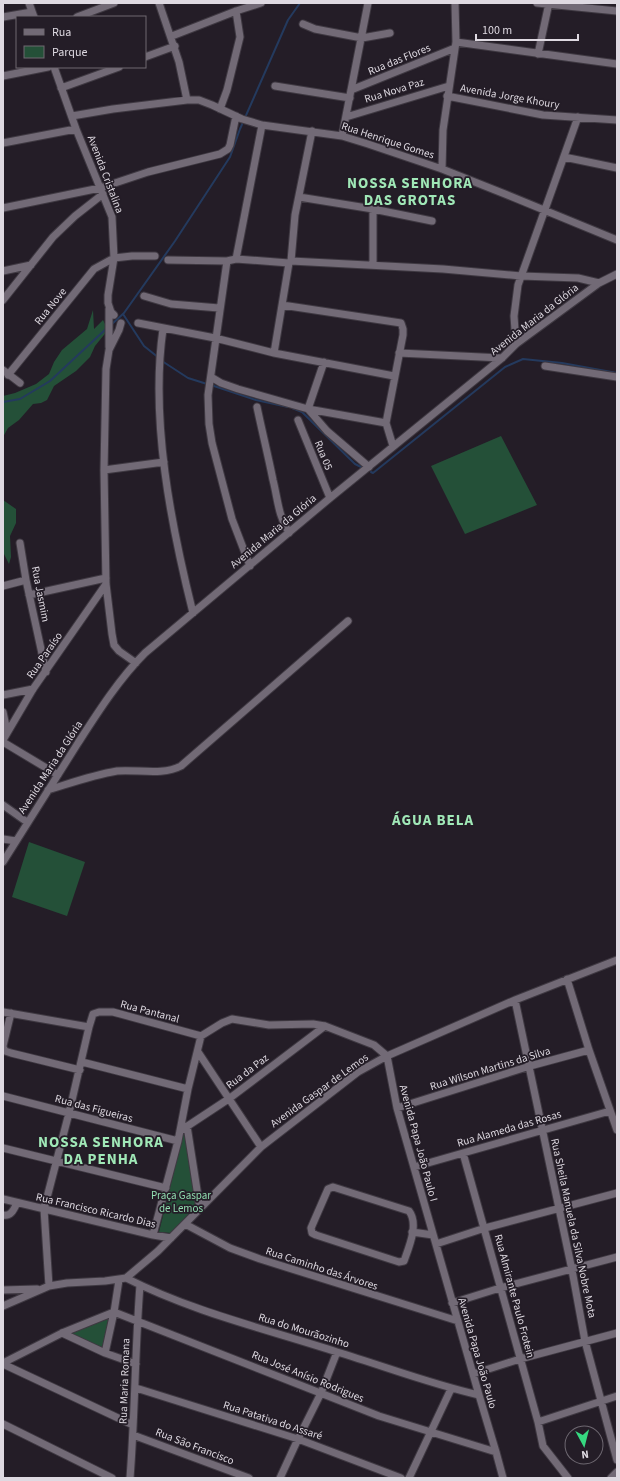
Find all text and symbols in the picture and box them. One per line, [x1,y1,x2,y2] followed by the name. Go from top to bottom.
[16,16,146,68] legend
[476,16,578,42] scale bar
[482,22,512,39] text: 100 m
[52,24,71,41] text: Rua
[366,40,433,79] street label: Rua das Flores
[52,44,88,61] text: Parque
[362,74,426,107] street label: Rua Nova Paz
[459,80,561,113] street label: Avenida Jorge Khoury
[339,118,437,163] street label: Rua Henrique Gomes
[84,133,127,215] street label: Avenida Cristalina
[347,173,473,211] district label: NOSSA SENHORA DAS GROTAS
[487,280,582,359] street label: Avenida Maria da Glória
[31,284,70,328] street label: Rua Nove
[311,438,336,472] street label: Rua 05
[227,491,320,572] street label: Avenida Maria da Glória
[28,565,53,623] street label: Rua Jasmim
[23,629,66,682] street label: Rua Paraíso
[15,718,86,817] street label: Avenida Maria da Glória
[391,810,474,831] district label: ÁGUA BELA
[119,996,181,1027] street label: Rua Pantanal
[428,1043,552,1094] street label: Rua Wilson Martins da Silva
[223,1050,272,1092] street label: Rua da Paz
[267,1050,372,1131] street label: Avenida Gaspar de Lemos
[396,1083,441,1203] street label: Avenida Papa João Paulo I
[53,1091,135,1126] street label: Rua das Figueiras
[455,1106,564,1151] street label: Rua Alameda das Rosas
[38,1132,164,1170] district label: NOSSA SENHORA DA PENHA
[547,1137,600,1319] street label: Rua Sheila Manuela da Silva Nobre Mota
[151,1188,211,1216] park label: Praça Gaspar de Lemos
[34,1189,158,1232] street label: Rua Francisco Ricardo Dias
[491,1233,538,1360] street label: Rua Almirante Paulo Frotein
[264,1243,380,1294] street label: Rua Caminho das Árvores
[454,1296,501,1410] street label: Avenida Papa João Paulo
[256,1309,351,1351] street label: Rua do Mourãozinho
[116,1338,133,1424] street label: Rua Maria Romana
[249,1347,367,1406] street label: Rua José Anísio Rodrigues
[221,1397,325,1444] street label: Rua Patativa do Assaré
[153,1425,236,1468] street label: Rua São Francisco
[564,1425,604,1465] north arrow
[581,1447,590,1462] text: N

